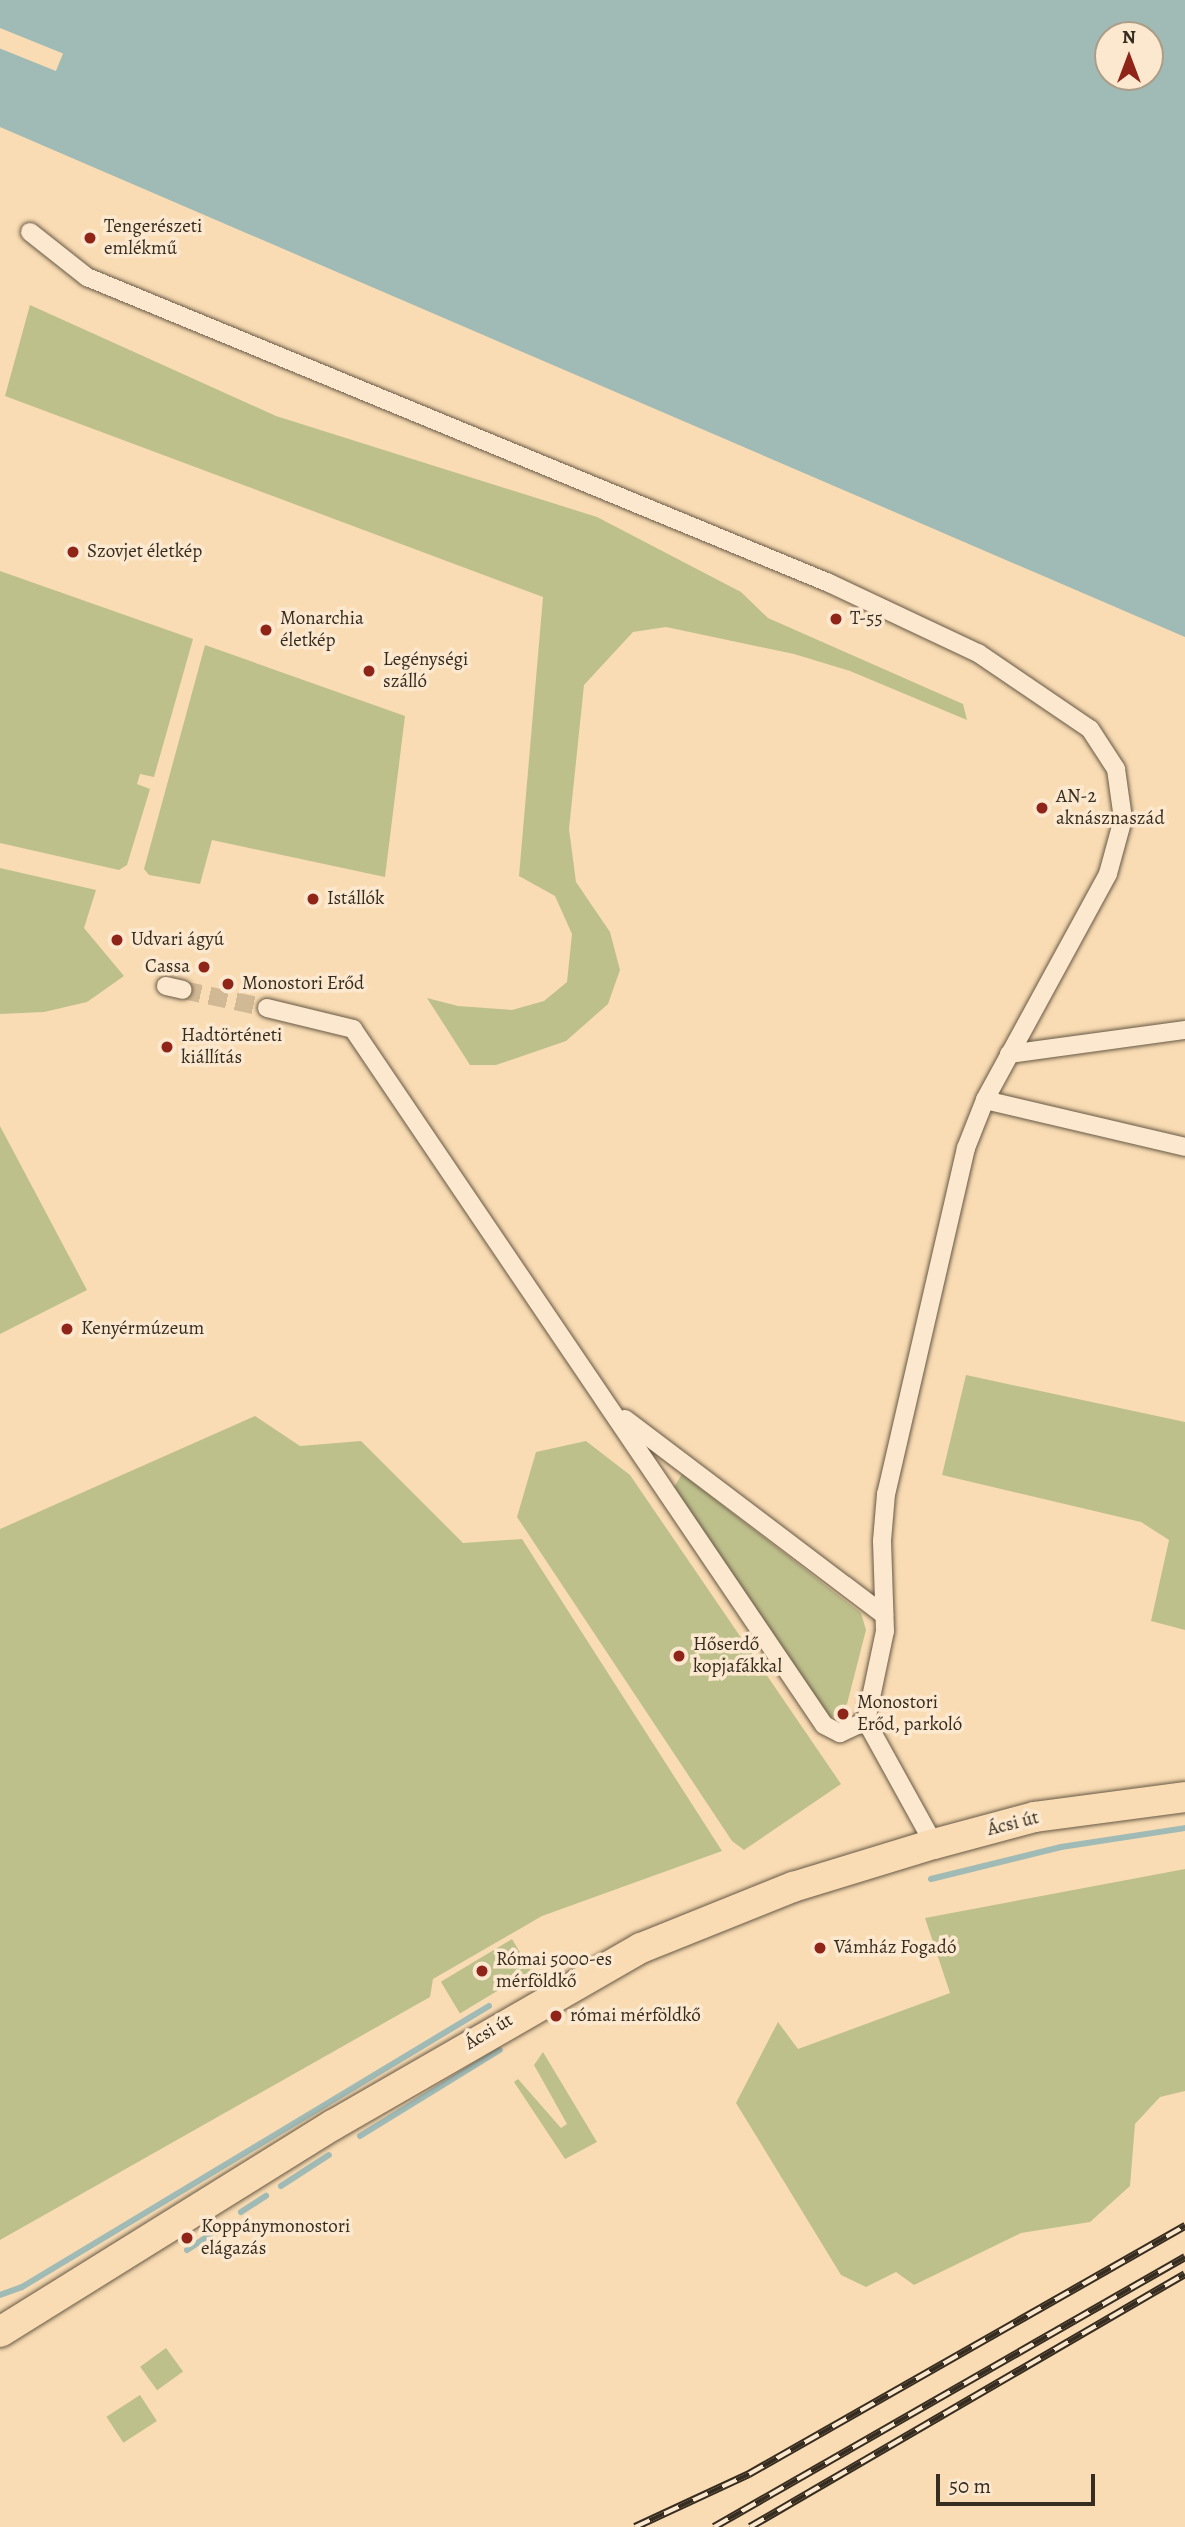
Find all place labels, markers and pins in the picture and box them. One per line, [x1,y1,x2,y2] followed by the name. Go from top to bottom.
[104,216,202,260] place label: Tengerészeti emlékmű
[82,230,98,246] marker: Tengerészeti emlékmű
[87,541,202,563] place label: Szovjet életkép
[65,544,81,560] marker: Szovjet életkép
[280,608,364,652] place label: Monarchia életkép
[850,608,883,630] place label: T-55
[828,611,844,627] marker: T-55
[258,622,274,638] marker: Monarchia életkép
[383,649,468,693] place label: Legénységi szálló
[361,663,377,679] marker: Legénységi szálló
[1056,786,1165,830] place label: AN-2 aknásznaszád
[1034,800,1050,816] marker: AN-2 aknásznaszád
[327,888,384,910] place label: Istállók
[305,891,321,907] marker: Istállók
[131,929,224,951] place label: Udvari ágyú
[109,932,125,948] marker: Udvari ágyú
[145,956,190,978] place label: Cassa
[196,959,212,975] marker: Cassa
[242,973,364,995] place label: Monostori Erőd
[220,976,236,992] marker: Monostori Erőd
[181,1025,282,1069] place label: Hadtörténeti kiállítás
[159,1039,175,1055] marker: Hadtörténeti kiállítás
[81,1318,204,1340] place label: Kenyérmúzeum
[59,1321,75,1337] marker: Kenyérmúzeum
[693,1634,782,1678] place label: Hőserdő kopjafákkal
[671,1648,687,1664] marker: Hőserdő kopjafákkal
[857,1692,963,1736] place label: Monostori Erőd, parkoló
[835,1706,851,1722] marker: Monostori Erőd, parkoló
[834,1937,956,1959] place label: Vámház Fogadó
[812,1940,828,1956] marker: Vámház Fogadó
[496,1949,612,1993] place label: Római 5000-es mérföldkő
[474,1963,490,1979] marker: Római 5000-es mérföldkő
[570,2005,701,2027] place label: római mérföldkő
[548,2008,564,2024] marker: római mérföldkő
[201,2216,350,2260] place label: Koppánymonostori elágazás
[179,2230,195,2246] marker: Koppánymonostori elágazás

